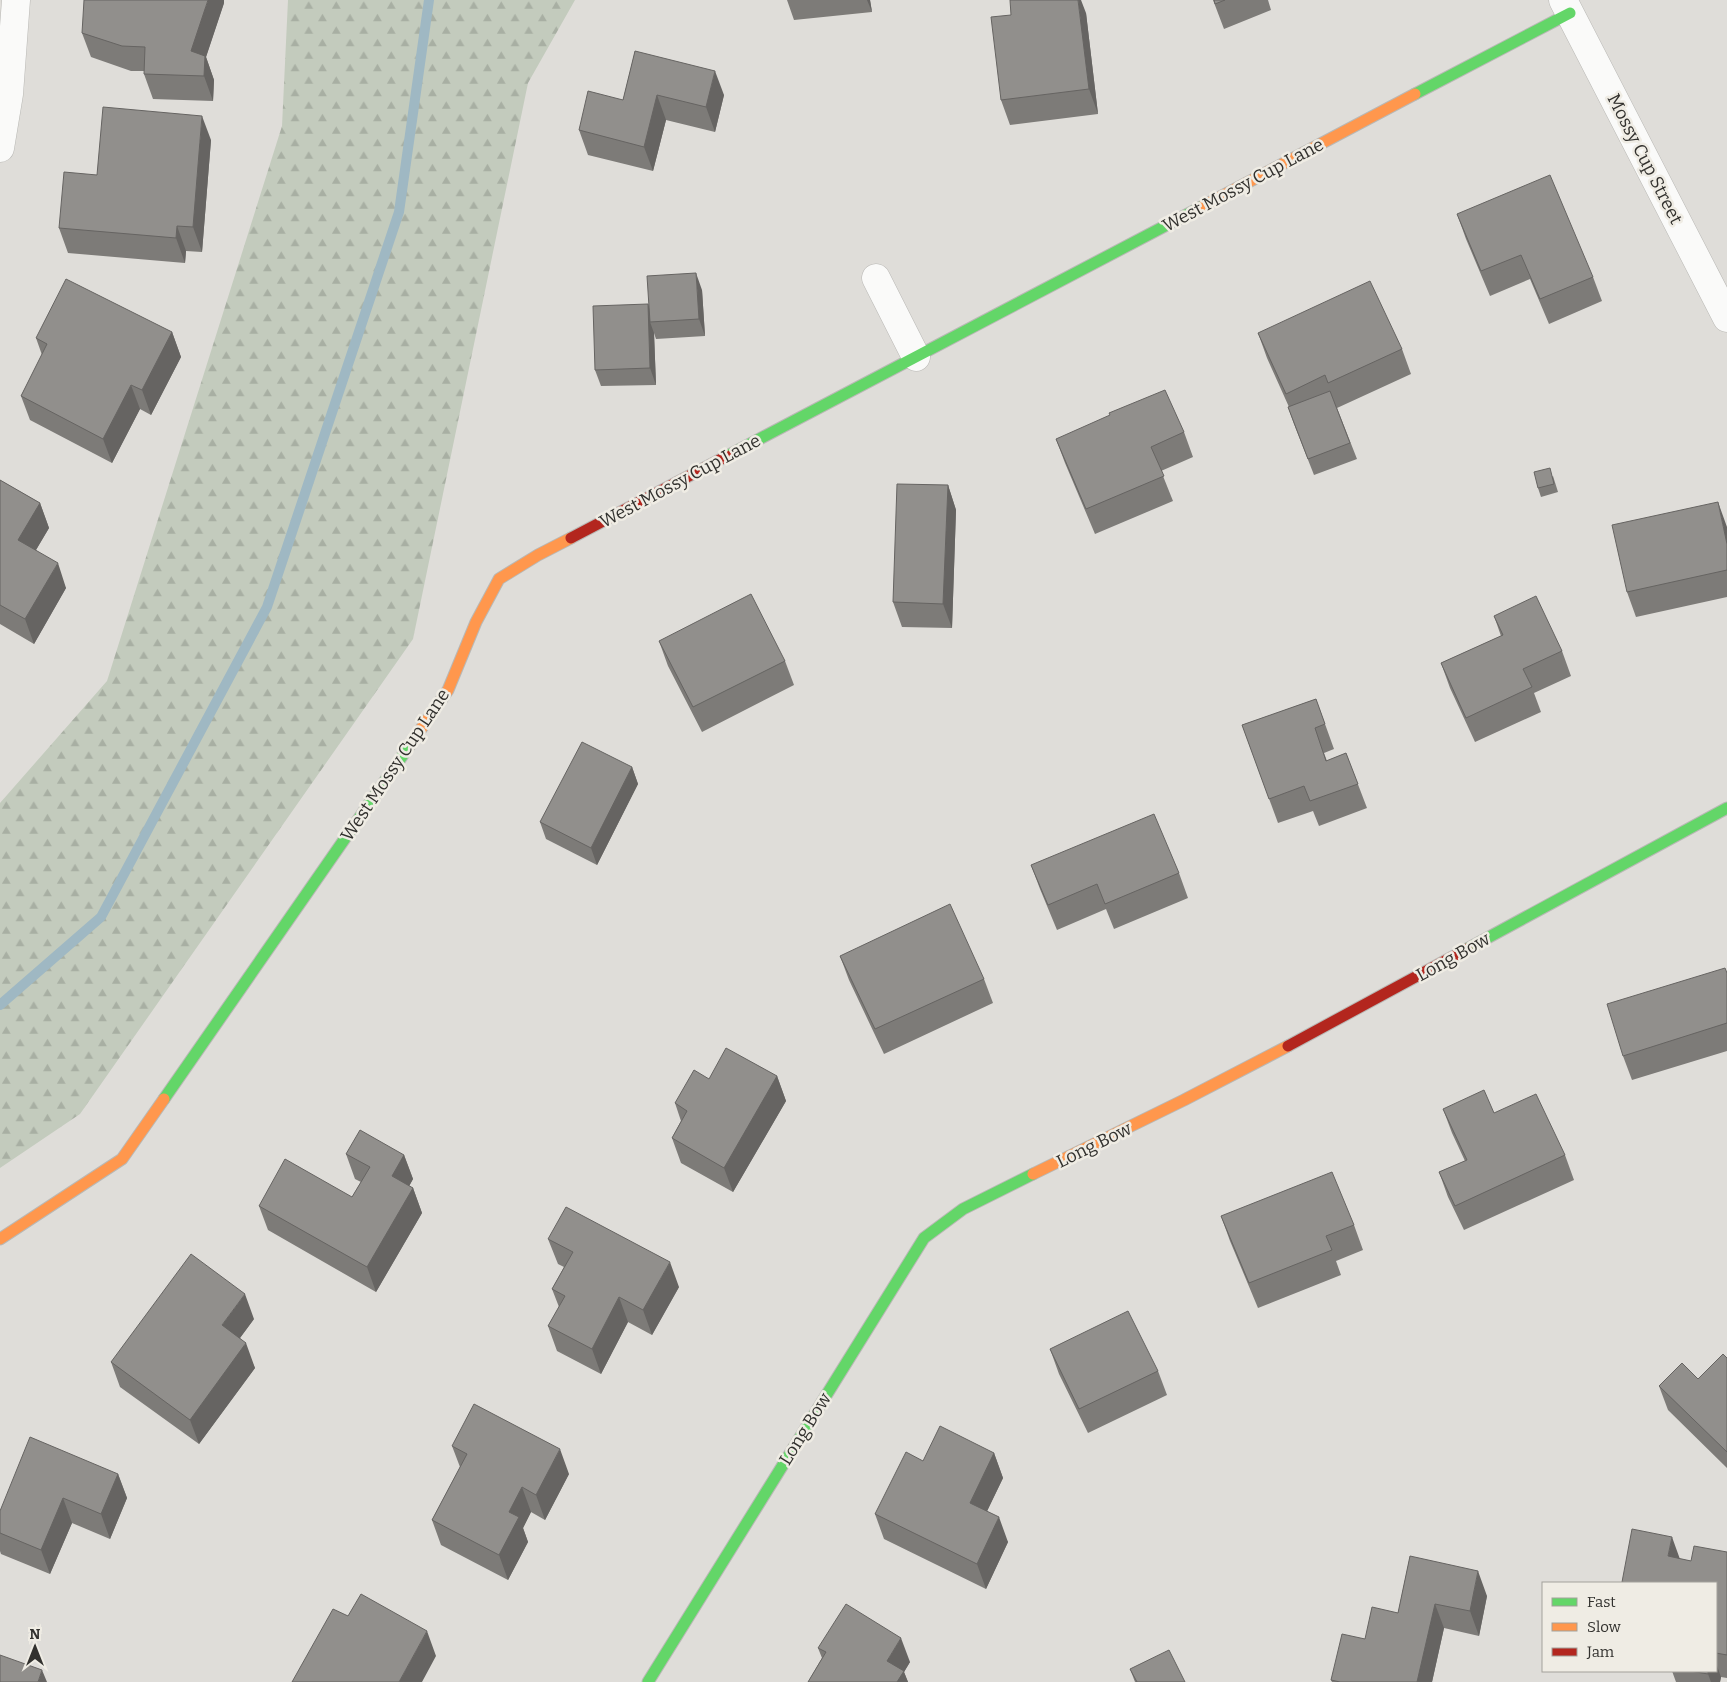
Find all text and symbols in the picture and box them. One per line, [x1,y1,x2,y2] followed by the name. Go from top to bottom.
[1603,90,1688,228] street label: Mossy Cup Street
[1159,133,1327,237] street label: West Mossy Cup Lane
[596,429,764,533] street label: West Mossy Cup Lane
[336,685,454,845] street label: West Mossy Cup Lane
[1412,927,1494,986] street label: Long Bow
[1053,1117,1136,1173] street label: Long Bow
[774,1388,836,1469] street label: Long Bow
[1542,1582,1717,1672] legend
[1587,1593,1616,1611] text: Fast
[1587,1618,1622,1636] text: Slow
[10,1622,60,1672] north arrow
[30,1626,41,1643] text: N
[1586,1643,1615,1661] text: Jam

